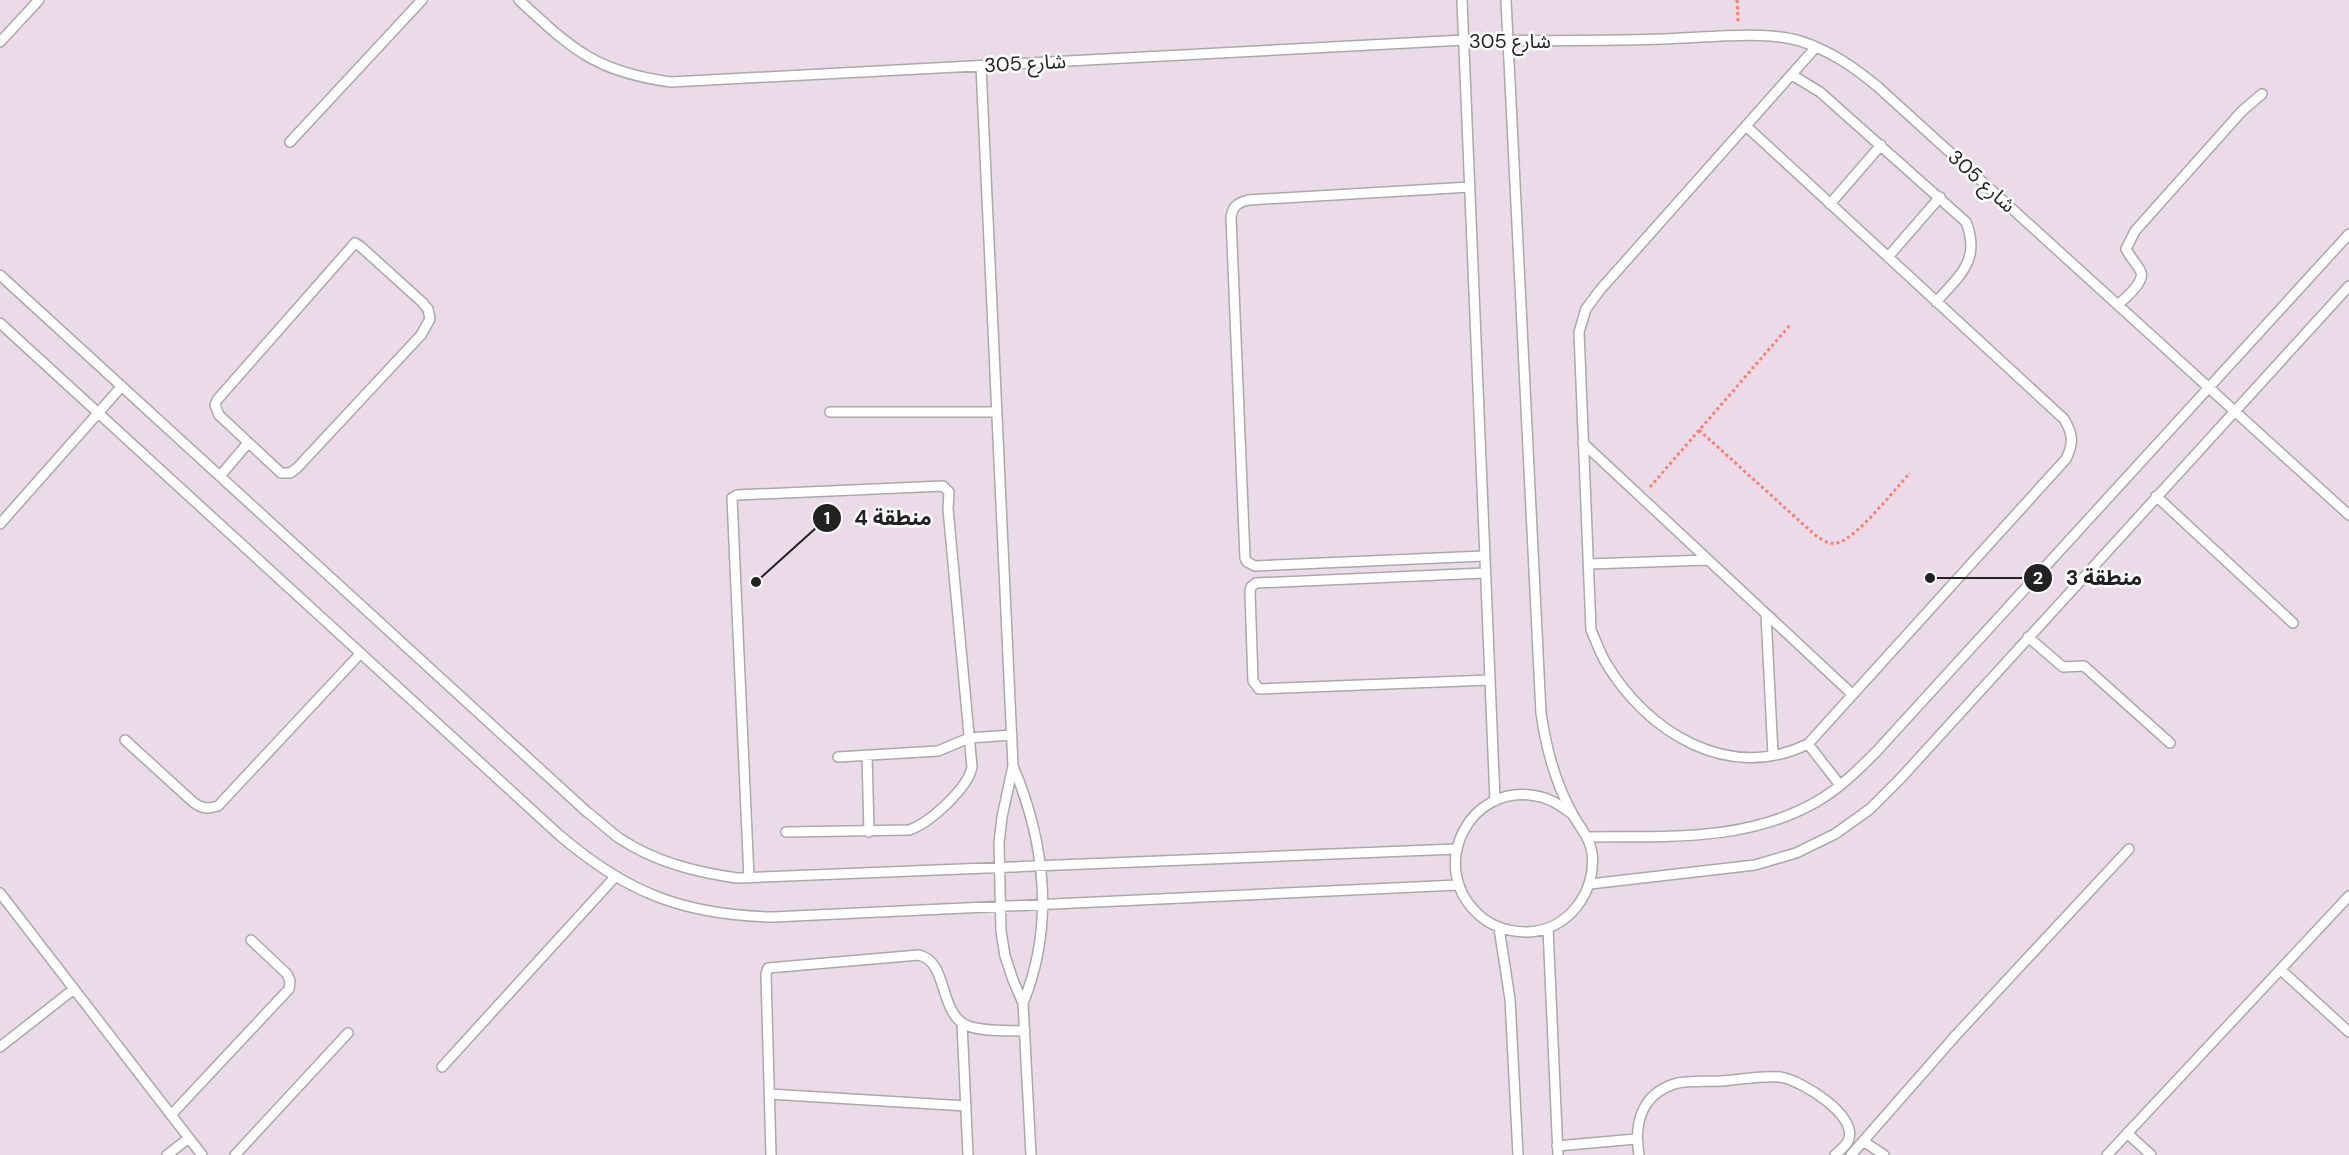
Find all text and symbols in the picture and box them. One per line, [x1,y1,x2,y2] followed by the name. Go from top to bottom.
[1469,28,1551,56] street label: شارع 305
[983,48,1067,80] street label: شارع 305
[1941,144,2021,220] street label: شارع 305
[812,498,944,537] callout: منطقة 4
[854,504,932,532] text: منطقة 4
[824,506,830,530] text: 1
[2023,559,2154,598] callout: منطقة 3
[2066,564,2142,592] text: منطقة 3
[2033,566,2043,590] text: 2

